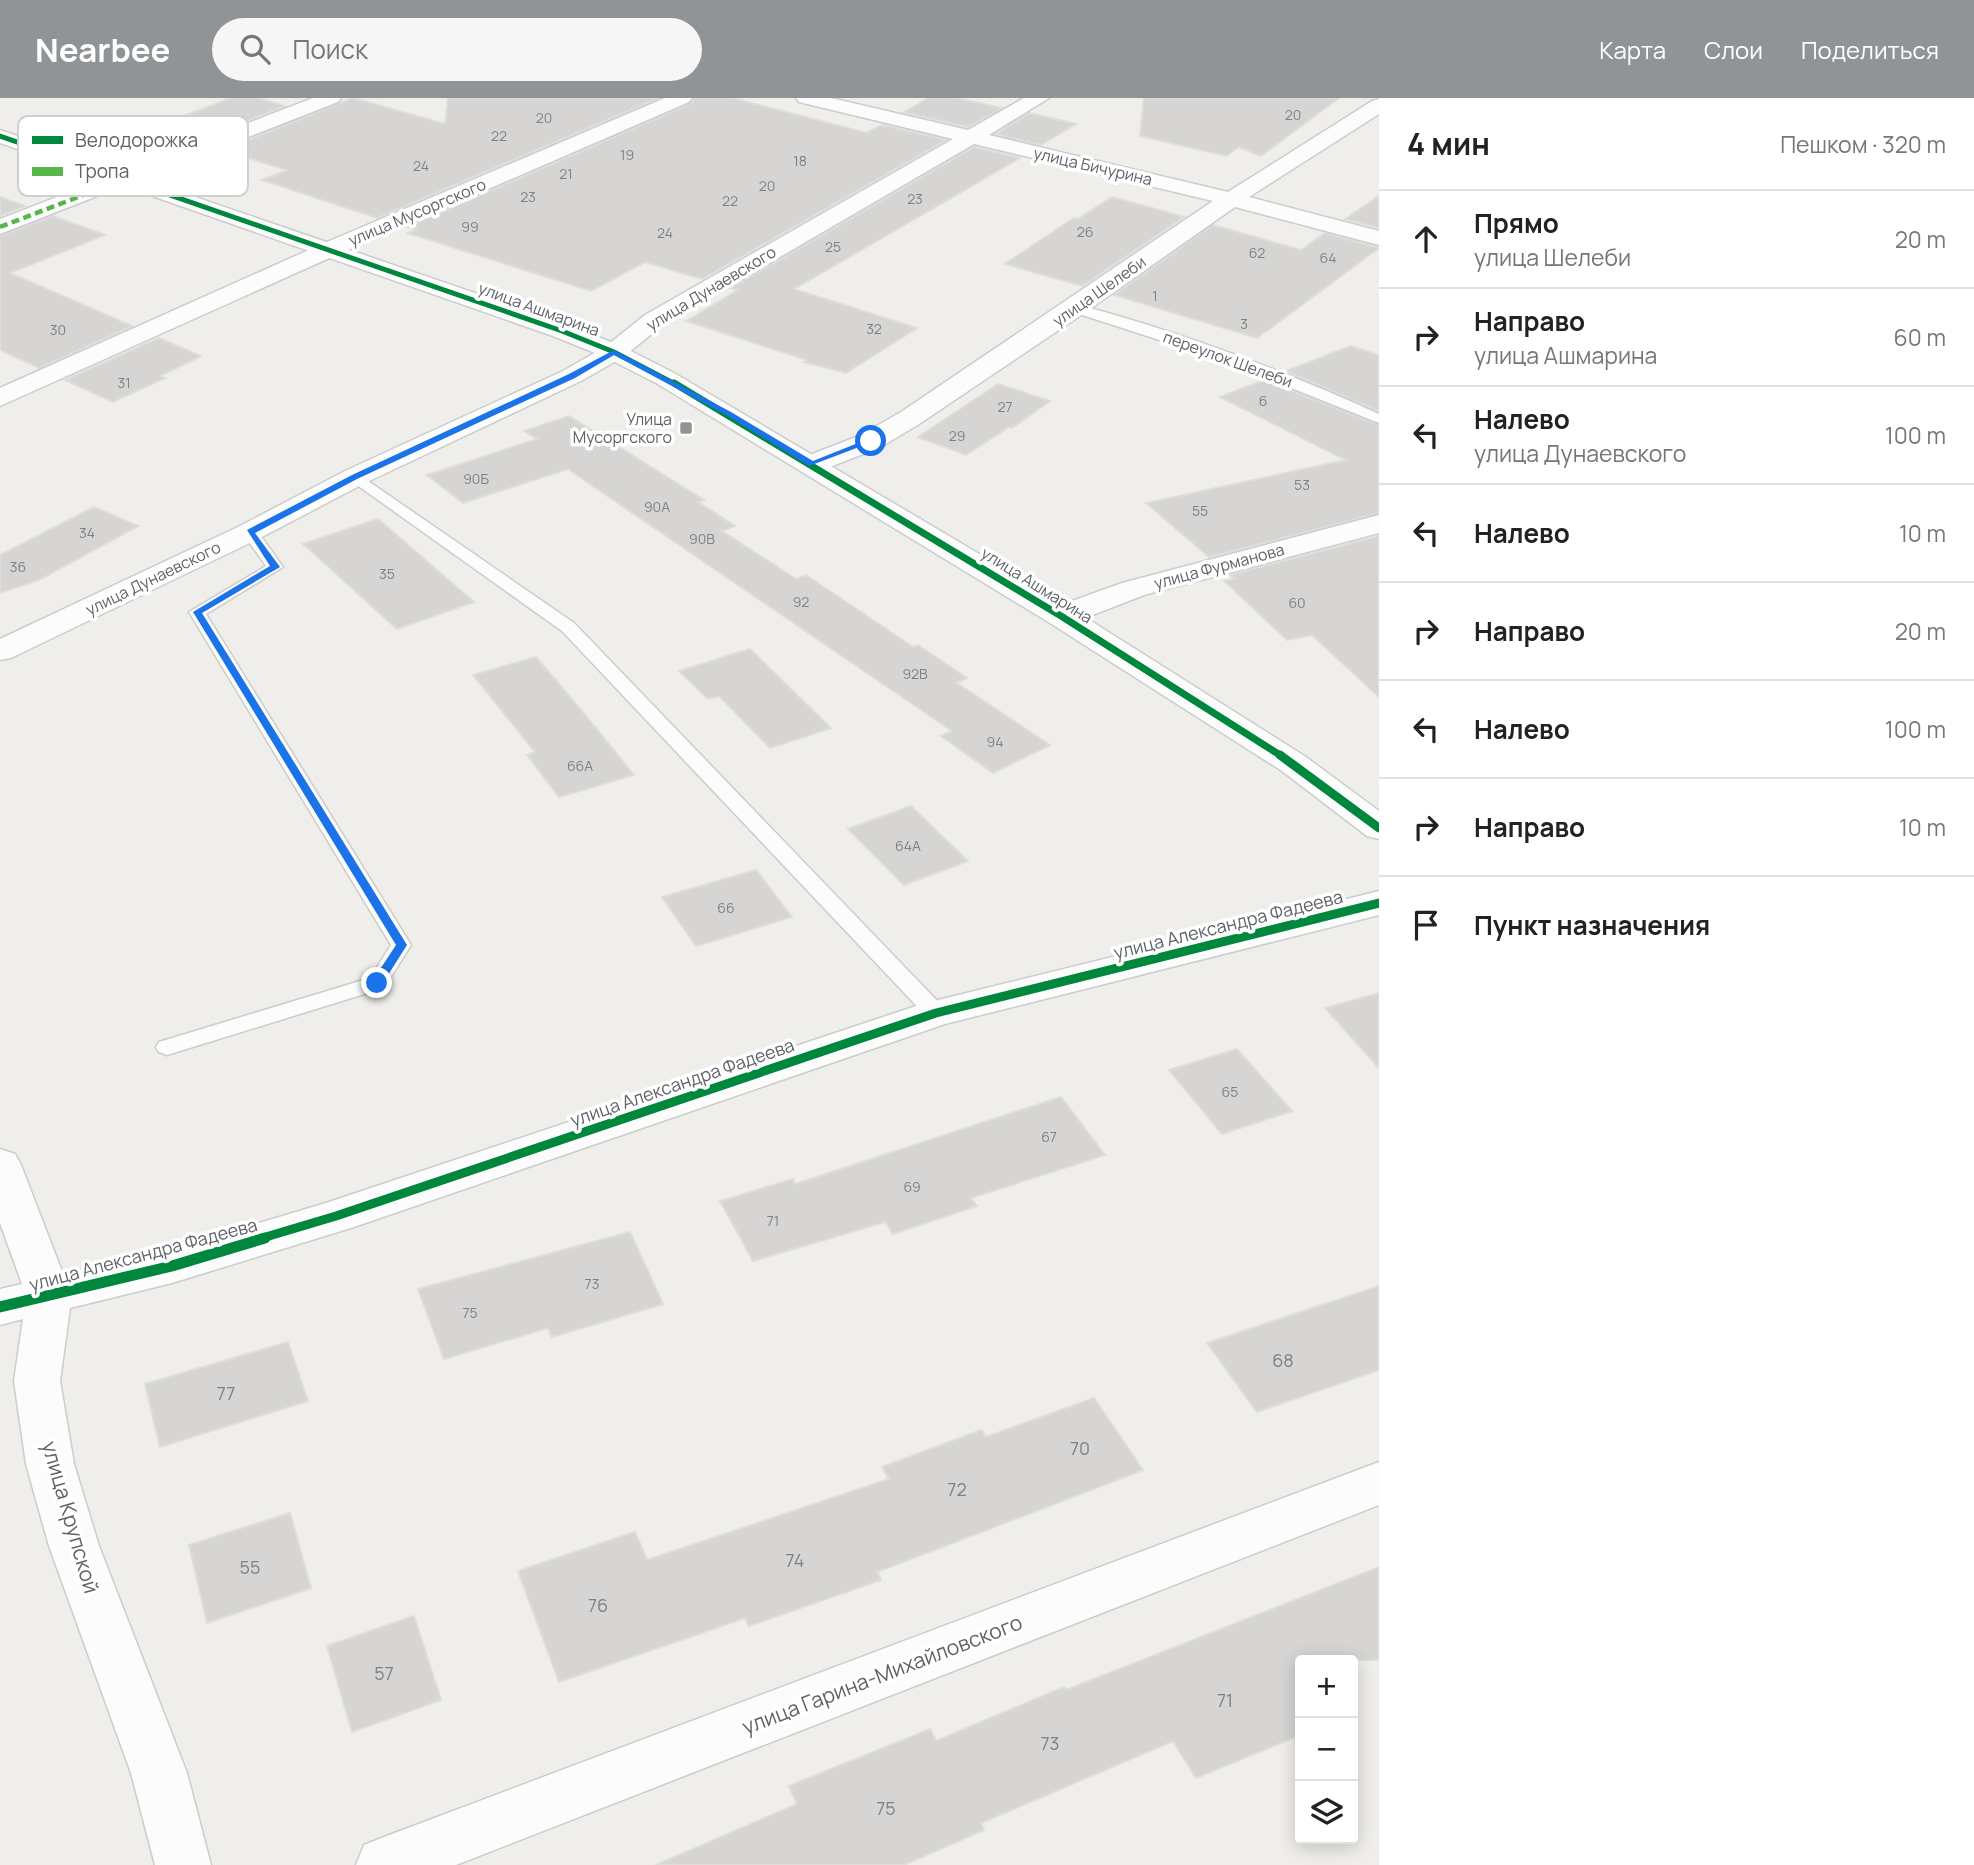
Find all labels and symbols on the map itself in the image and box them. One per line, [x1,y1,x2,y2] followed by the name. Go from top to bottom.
[1285,105,1301,124] house number: 20
[536,108,552,127] house number: 20
[18,116,248,196] legend
[491,126,507,145] house number: 22
[75,127,198,153] text: Велодорожка
[1031,142,1155,190] street label: улица Бичурина
[620,145,634,164] house number: 19
[793,151,807,170] house number: 18
[413,156,429,175] house number: 24
[75,158,129,184] text: Тропа
[559,164,573,183] house number: 21
[345,173,489,251] street label: улица Мусоргского
[759,176,775,195] house number: 20
[520,187,536,206] house number: 23
[907,189,923,208] house number: 23
[722,191,738,210] house number: 22
[461,217,479,236] house number: 99
[1077,222,1093,241] house number: 26
[657,223,673,242] house number: 24
[825,237,841,256] house number: 25
[642,241,780,335] street label: улица Дунаевского
[1249,243,1265,262] house number: 62
[1320,248,1336,267] house number: 64
[1048,251,1150,331] street label: улица Шелеби
[475,277,603,341] street label: улица Ашмарина
[1152,286,1158,305] house number: 1
[1240,314,1248,333] house number: 3
[866,319,882,338] house number: 32
[50,320,66,339] house number: 30
[1160,325,1296,393] street label: переулок Шелеби
[117,373,131,392] house number: 31
[1259,391,1267,410] house number: 6
[997,397,1013,416] house number: 27
[573,408,672,448] place label: Улица Мусоргского
[678,420,694,436] marker: Улица Мусоргского
[855,425,886,456] route start
[949,426,965,445] house number: 29
[463,469,489,488] house number: 90Б
[1294,475,1310,494] house number: 53
[644,497,670,516] house number: 90А
[1192,501,1208,520] house number: 55
[79,523,95,542] house number: 34
[689,529,715,548] house number: 90В
[82,536,224,620] street label: улица Дунаевского
[1151,538,1287,594] street label: улица Фурманова
[977,542,1097,628] street label: улица Ашмарина
[10,557,26,576] house number: 36
[379,564,395,583] house number: 35
[793,592,809,611] house number: 92
[1288,593,1306,612] house number: 60
[902,664,928,683] house number: 92В
[987,732,1003,751] house number: 94
[567,756,593,775] house number: 66А
[895,836,921,855] house number: 64А
[1111,884,1345,964] street label: улица Александра Фадеева
[717,898,735,917] house number: 66
[361,967,392,998] route end
[567,1032,797,1132] street label: улица Александра Фадеева
[1222,1082,1238,1101] house number: 65
[1041,1127,1057,1146] house number: 67
[903,1177,921,1196] house number: 69
[767,1211,779,1230] house number: 71
[26,1212,260,1296] street label: улица Александра Фадеева
[585,1274,599,1293] house number: 73
[462,1303,478,1322] house number: 75
[1272,1348,1294,1372] house number: 68
[217,1381,235,1405] house number: 77
[1070,1436,1090,1460] house number: 70
[36,1438,106,1596] street label: улица Крупской
[947,1477,967,1501] house number: 72
[786,1548,804,1572] house number: 74
[240,1555,260,1579] house number: 55
[588,1593,608,1617] house number: 76
[738,1608,1026,1740] street label: улица Гарина-Михайловского
[374,1661,394,1685] house number: 57
[1217,1688,1233,1712] house number: 71
[1041,1731,1060,1755] house number: 73
[876,1796,896,1820] house number: 75

